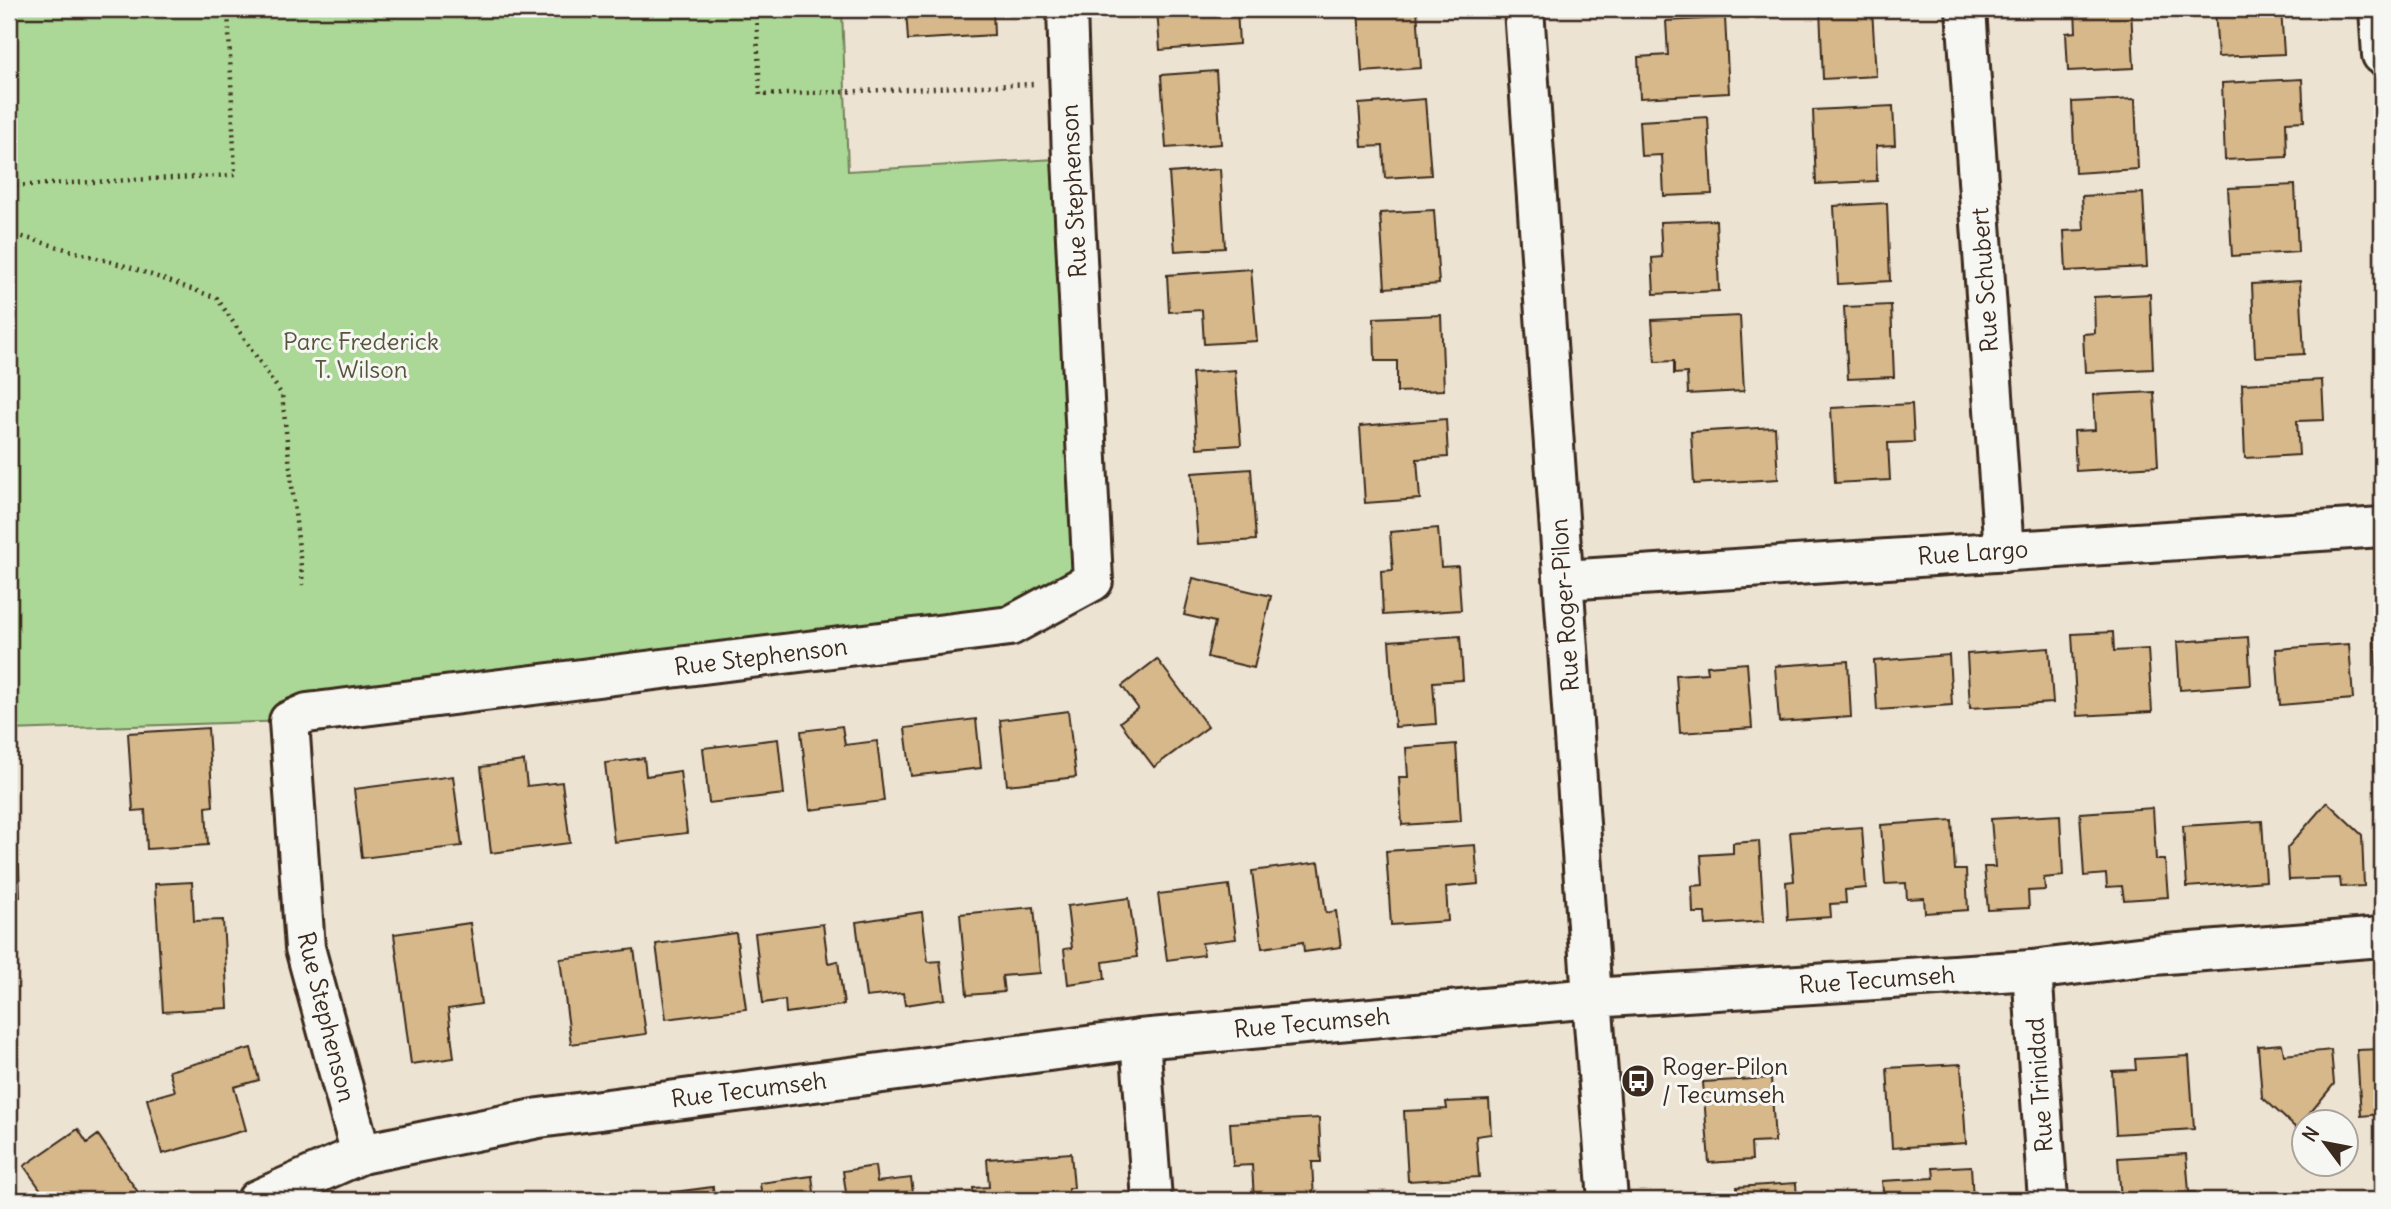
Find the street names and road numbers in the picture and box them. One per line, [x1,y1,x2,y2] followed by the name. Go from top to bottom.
[1053,103,1093,279] street label: Rue Stephenson
[1964,207,2004,353] street label: Rue Schubert
[1543,517,1585,693] street label: Rue Roger-Pilon
[1917,533,2029,571] street label: Rue Largo
[673,631,849,682] street label: Rue Stephenson
[291,929,363,1105] street label: Rue Stephenson
[1798,959,1956,999] street label: Rue Tecumseh
[1233,1000,1391,1044] street label: Rue Tecumseh
[2019,1017,2059,1153] street label: Rue Trinidad
[669,1065,828,1113] street label: Rue Tecumseh

